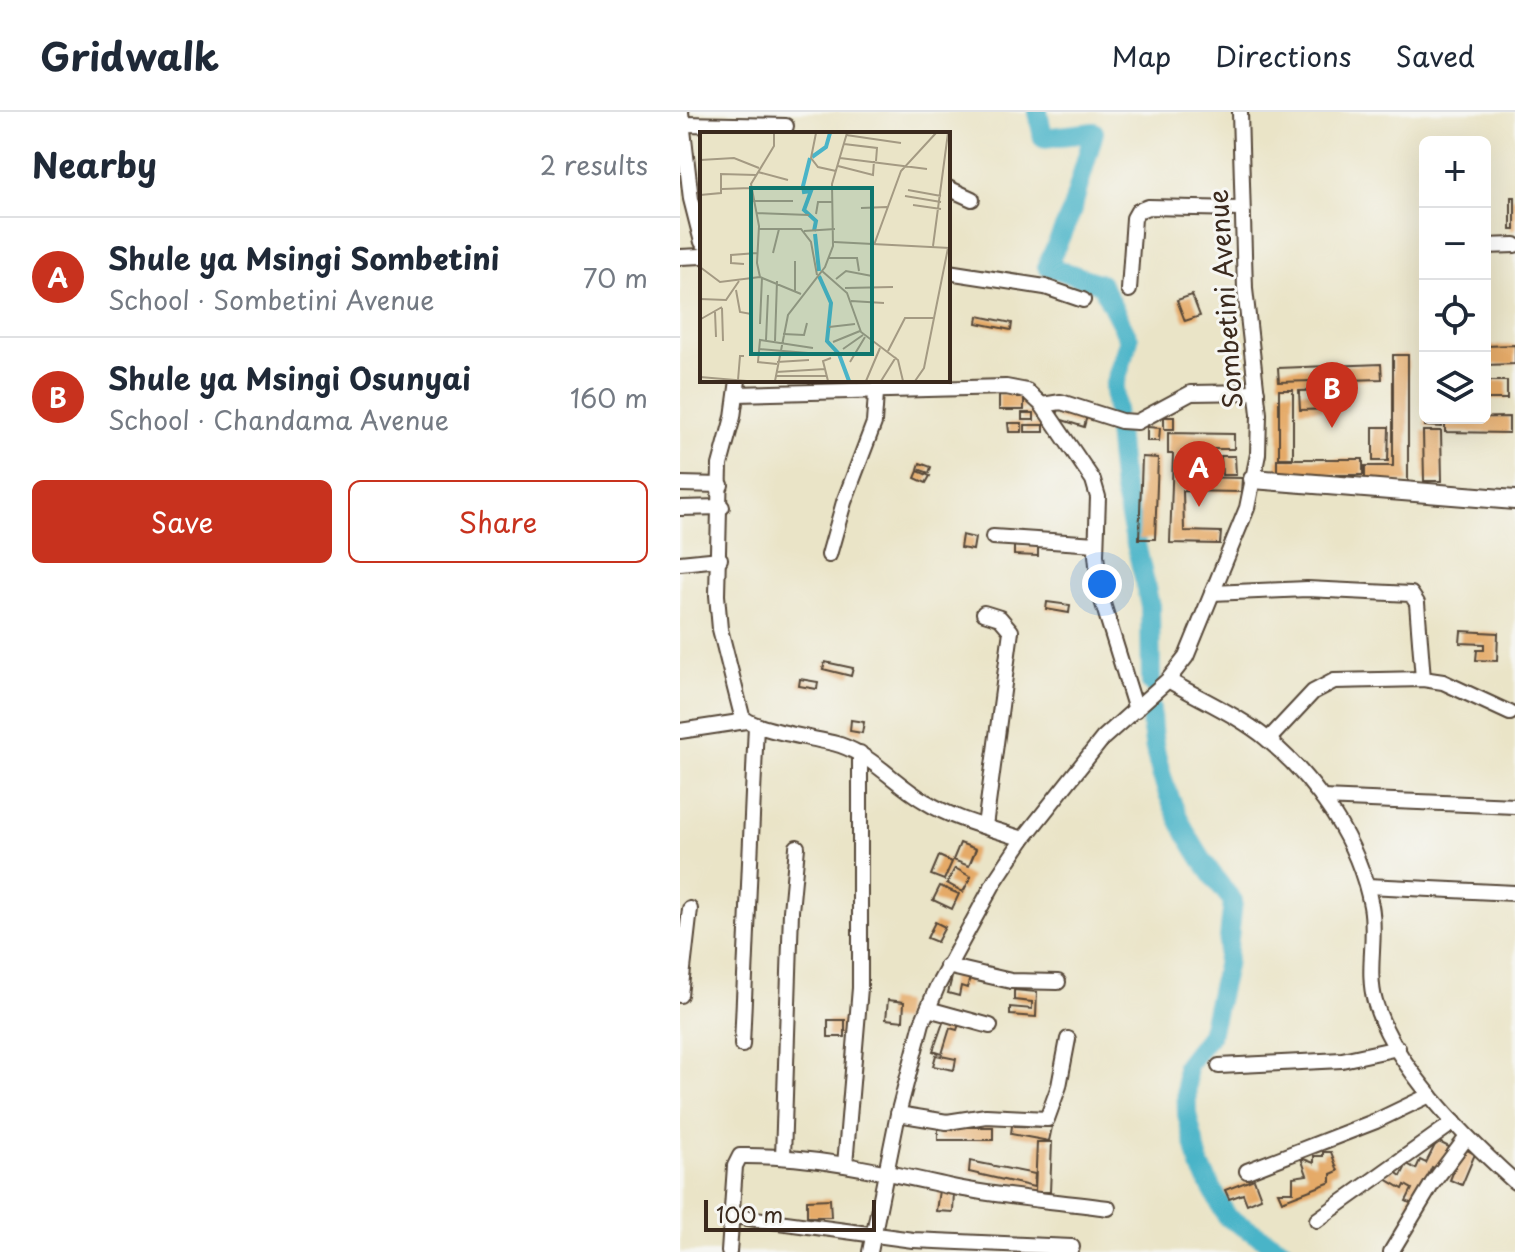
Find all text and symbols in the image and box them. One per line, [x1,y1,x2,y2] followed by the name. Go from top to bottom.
[40,27,219,84] text: Gridwalk
[1112,34,1171,77] text: Map
[1215,34,1352,77] text: Directions
[1396,34,1475,77] text: Saved
[700,132,950,382] inset map
[1419,136,1491,424] map controls
[1419,136,1491,208] button: +
[32,138,157,190] text: Nearby
[540,145,648,184] text: 2 results
[1197,188,1252,410] street label: Sombetini Avenue
[1419,208,1491,280] button: −
[108,235,499,280] text: Shule ya Msingi Sombetini
[48,258,68,297] text: A
[583,258,648,297] text: 70 m
[108,280,434,319] text: School · Sombetini Avenue
[1419,280,1491,352] button: locate
[1419,352,1491,424] button: layers
[108,355,471,400] text: Shule ya Msingi Osunyai
[1306,362,1358,428] pin: B
[49,378,67,417] text: B
[570,378,648,417] text: 160 m
[108,400,449,439] text: School · Chandama Avenue
[1173,441,1225,507] pin: A
[32,480,332,563] button: Save
[348,480,648,563] button: Share
[1082,564,1122,604] your location
[704,1196,876,1232] scale bar
[716,1197,783,1230] text: 100 m

